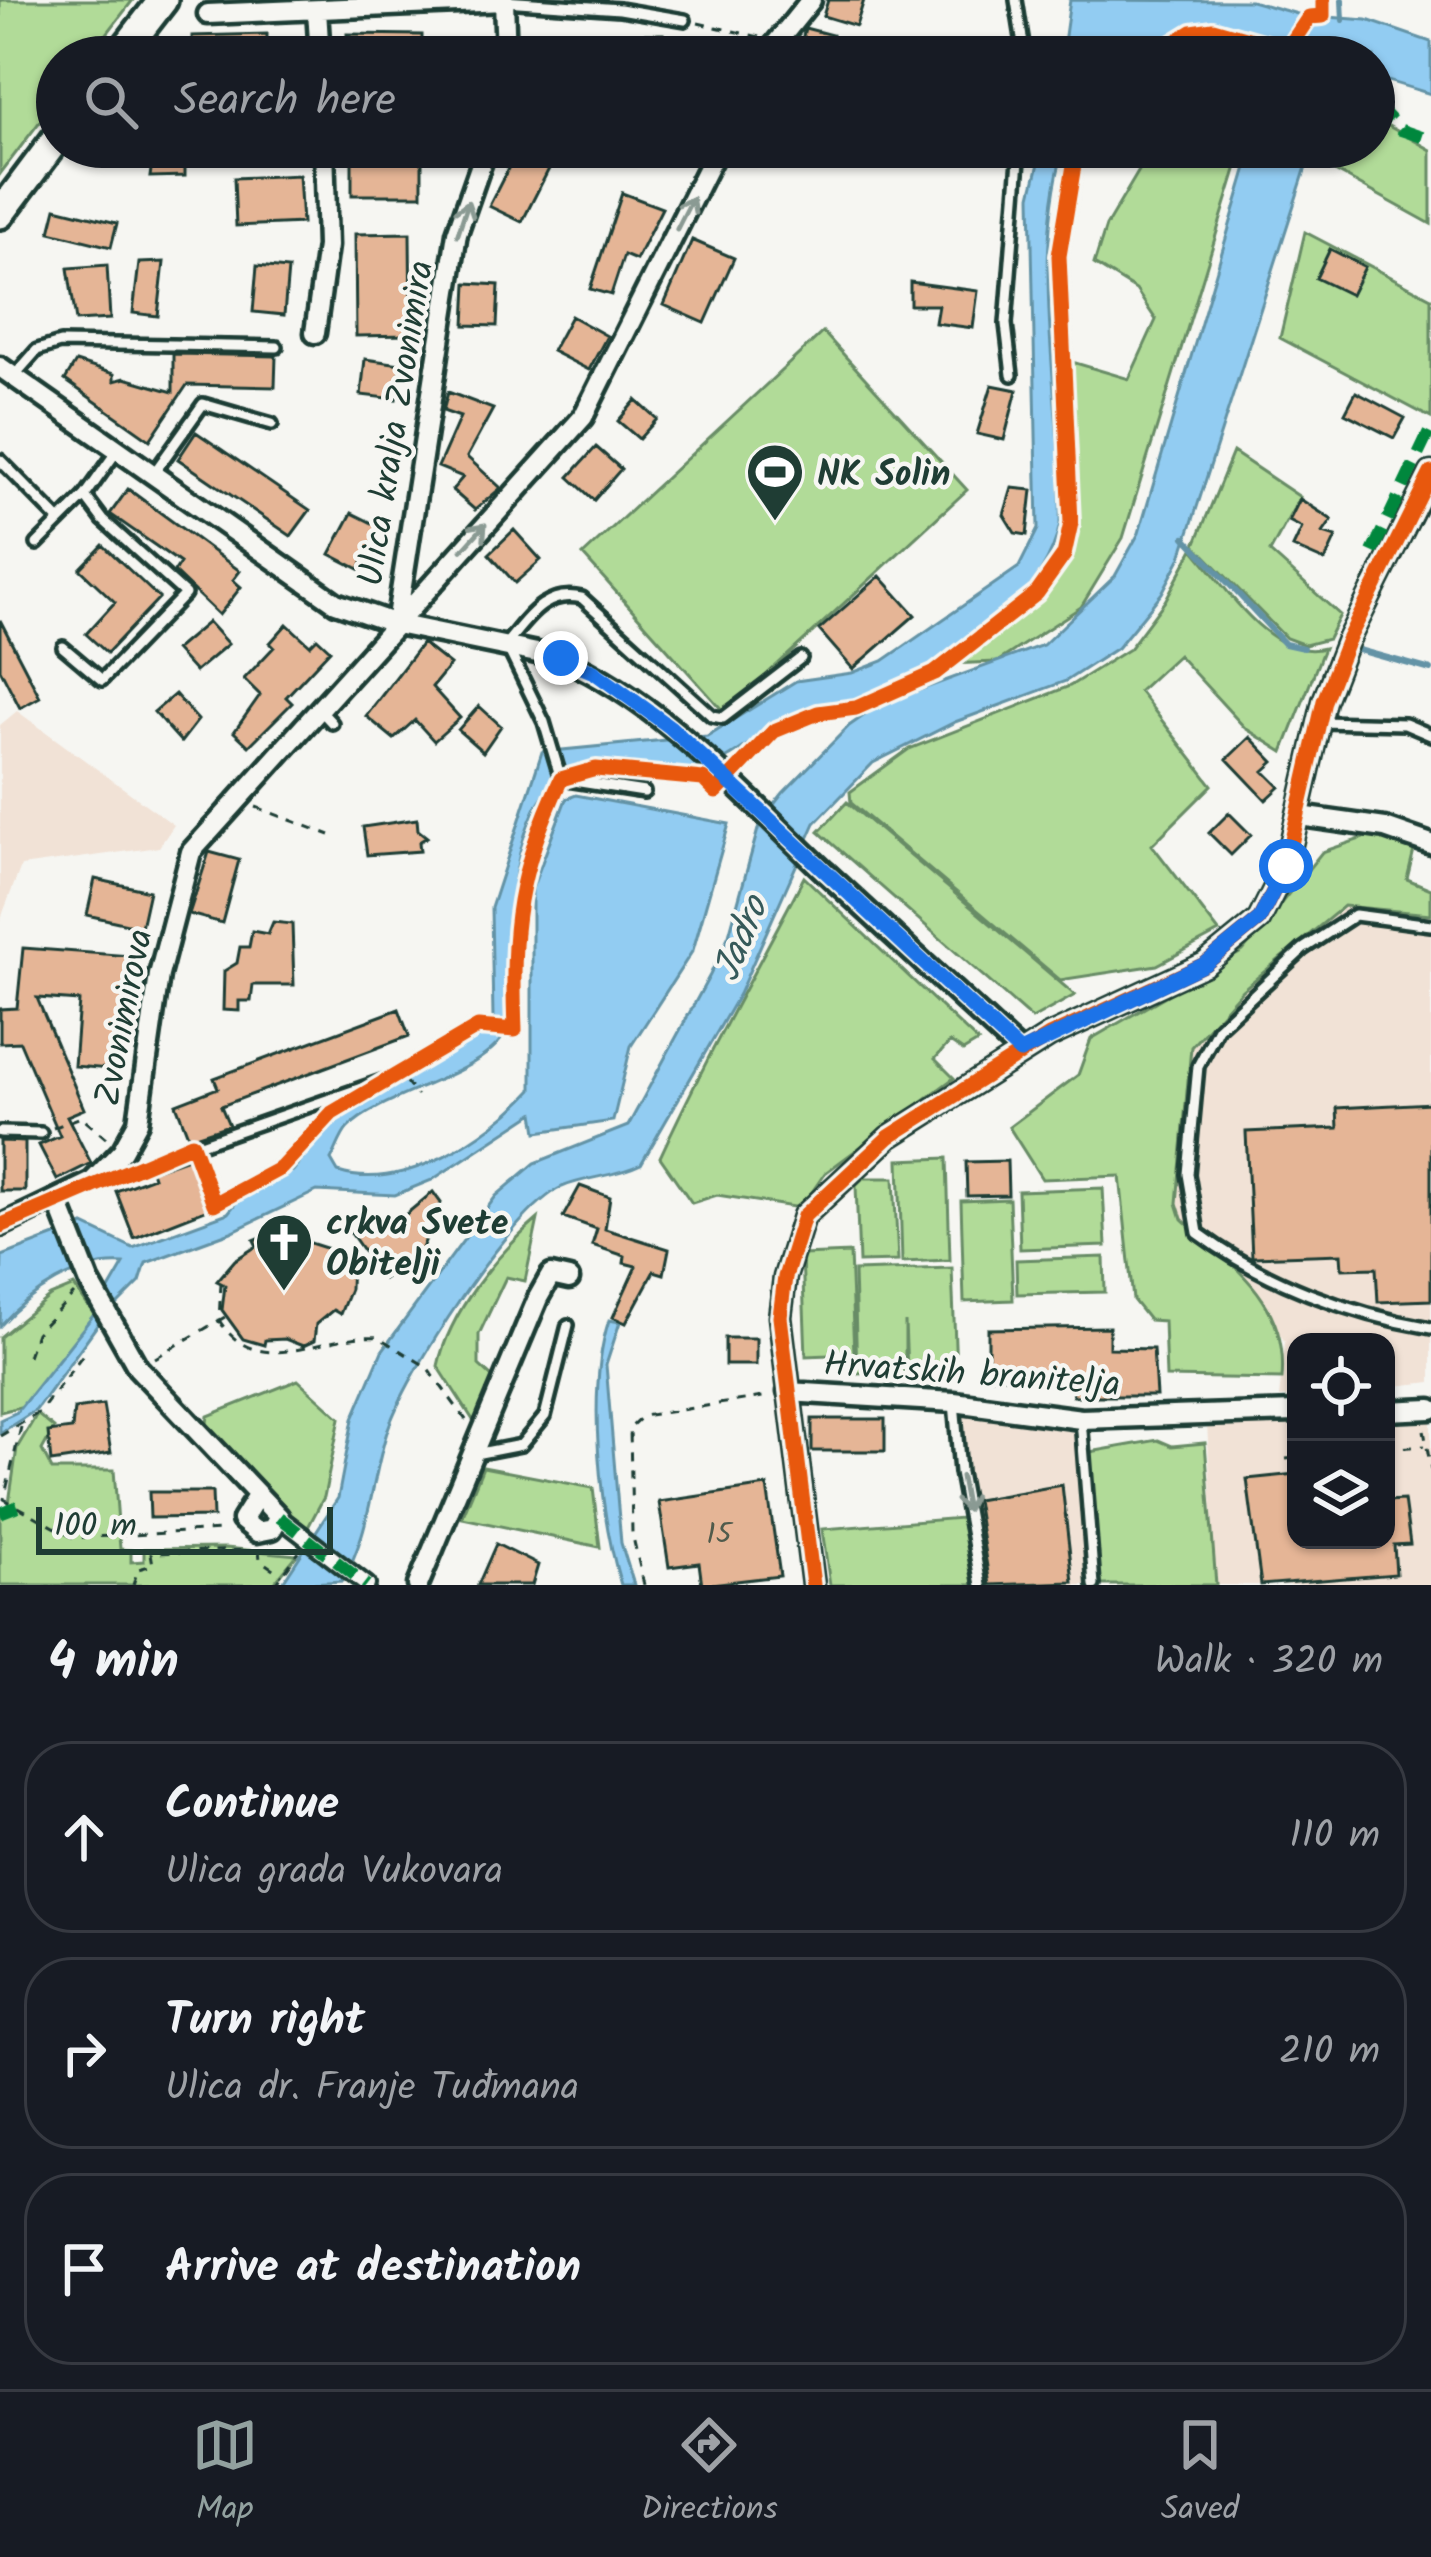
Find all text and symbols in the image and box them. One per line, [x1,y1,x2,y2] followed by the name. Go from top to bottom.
[36,36,1395,168] search box
[174,66,396,138] text: Search here
[78,69,144,135] icon: search
[674,196,697,231] one-way arrow
[453,200,475,238] one-way arrow
[344,257,451,590] street label: Ulica kralja Zvonimira
[744,441,806,523] sports icon: NK Solin
[817,447,950,504] place label: NK Solin
[460,522,487,553] one-way arrow
[534,631,588,685] route end
[1259,839,1313,893] route start
[698,885,789,991] water label: Jadro
[80,924,170,1111] street label: Zvonimirova
[326,1196,509,1294] place label: crkva Svete Obitelji
[253,1211,315,1293] church icon: crkva Svete Obitelji
[1287,1333,1395,1549] map controls
[1287,1333,1395,1441] button: locate
[822,1337,1122,1414] street label: Hrvatskih branitelja
[1287,1441,1395,1549] button: layers
[954,1473,976,1512] one-way arrow
[36,1501,333,1554] scale bar
[54,1501,137,1554] text: 100 m
[706,1511,734,1559] house number: 15
[48,1623,179,1704] text: 4 min
[1155,1632,1383,1694] text: Walk · 320 m
[165,1770,339,1842] text: Continue
[51,1804,117,1870] icon: ahead
[1289,1806,1380,1868] text: 110 m
[165,1842,503,1904] text: Ulica grada Vukovara
[165,1986,365,2058] text: Turn right
[51,2020,117,2086] icon: right
[1279,2022,1380,2084] text: 210 m
[165,2058,579,2120] text: Ulica dr. Franje Tuđmana
[165,2233,581,2305] text: Arrive at destination
[51,2236,117,2302] icon: arrive
[192,2412,258,2537] tab: Map
[641,2412,778,2537] tab: Directions
[1161,2412,1239,2537] tab: Saved

